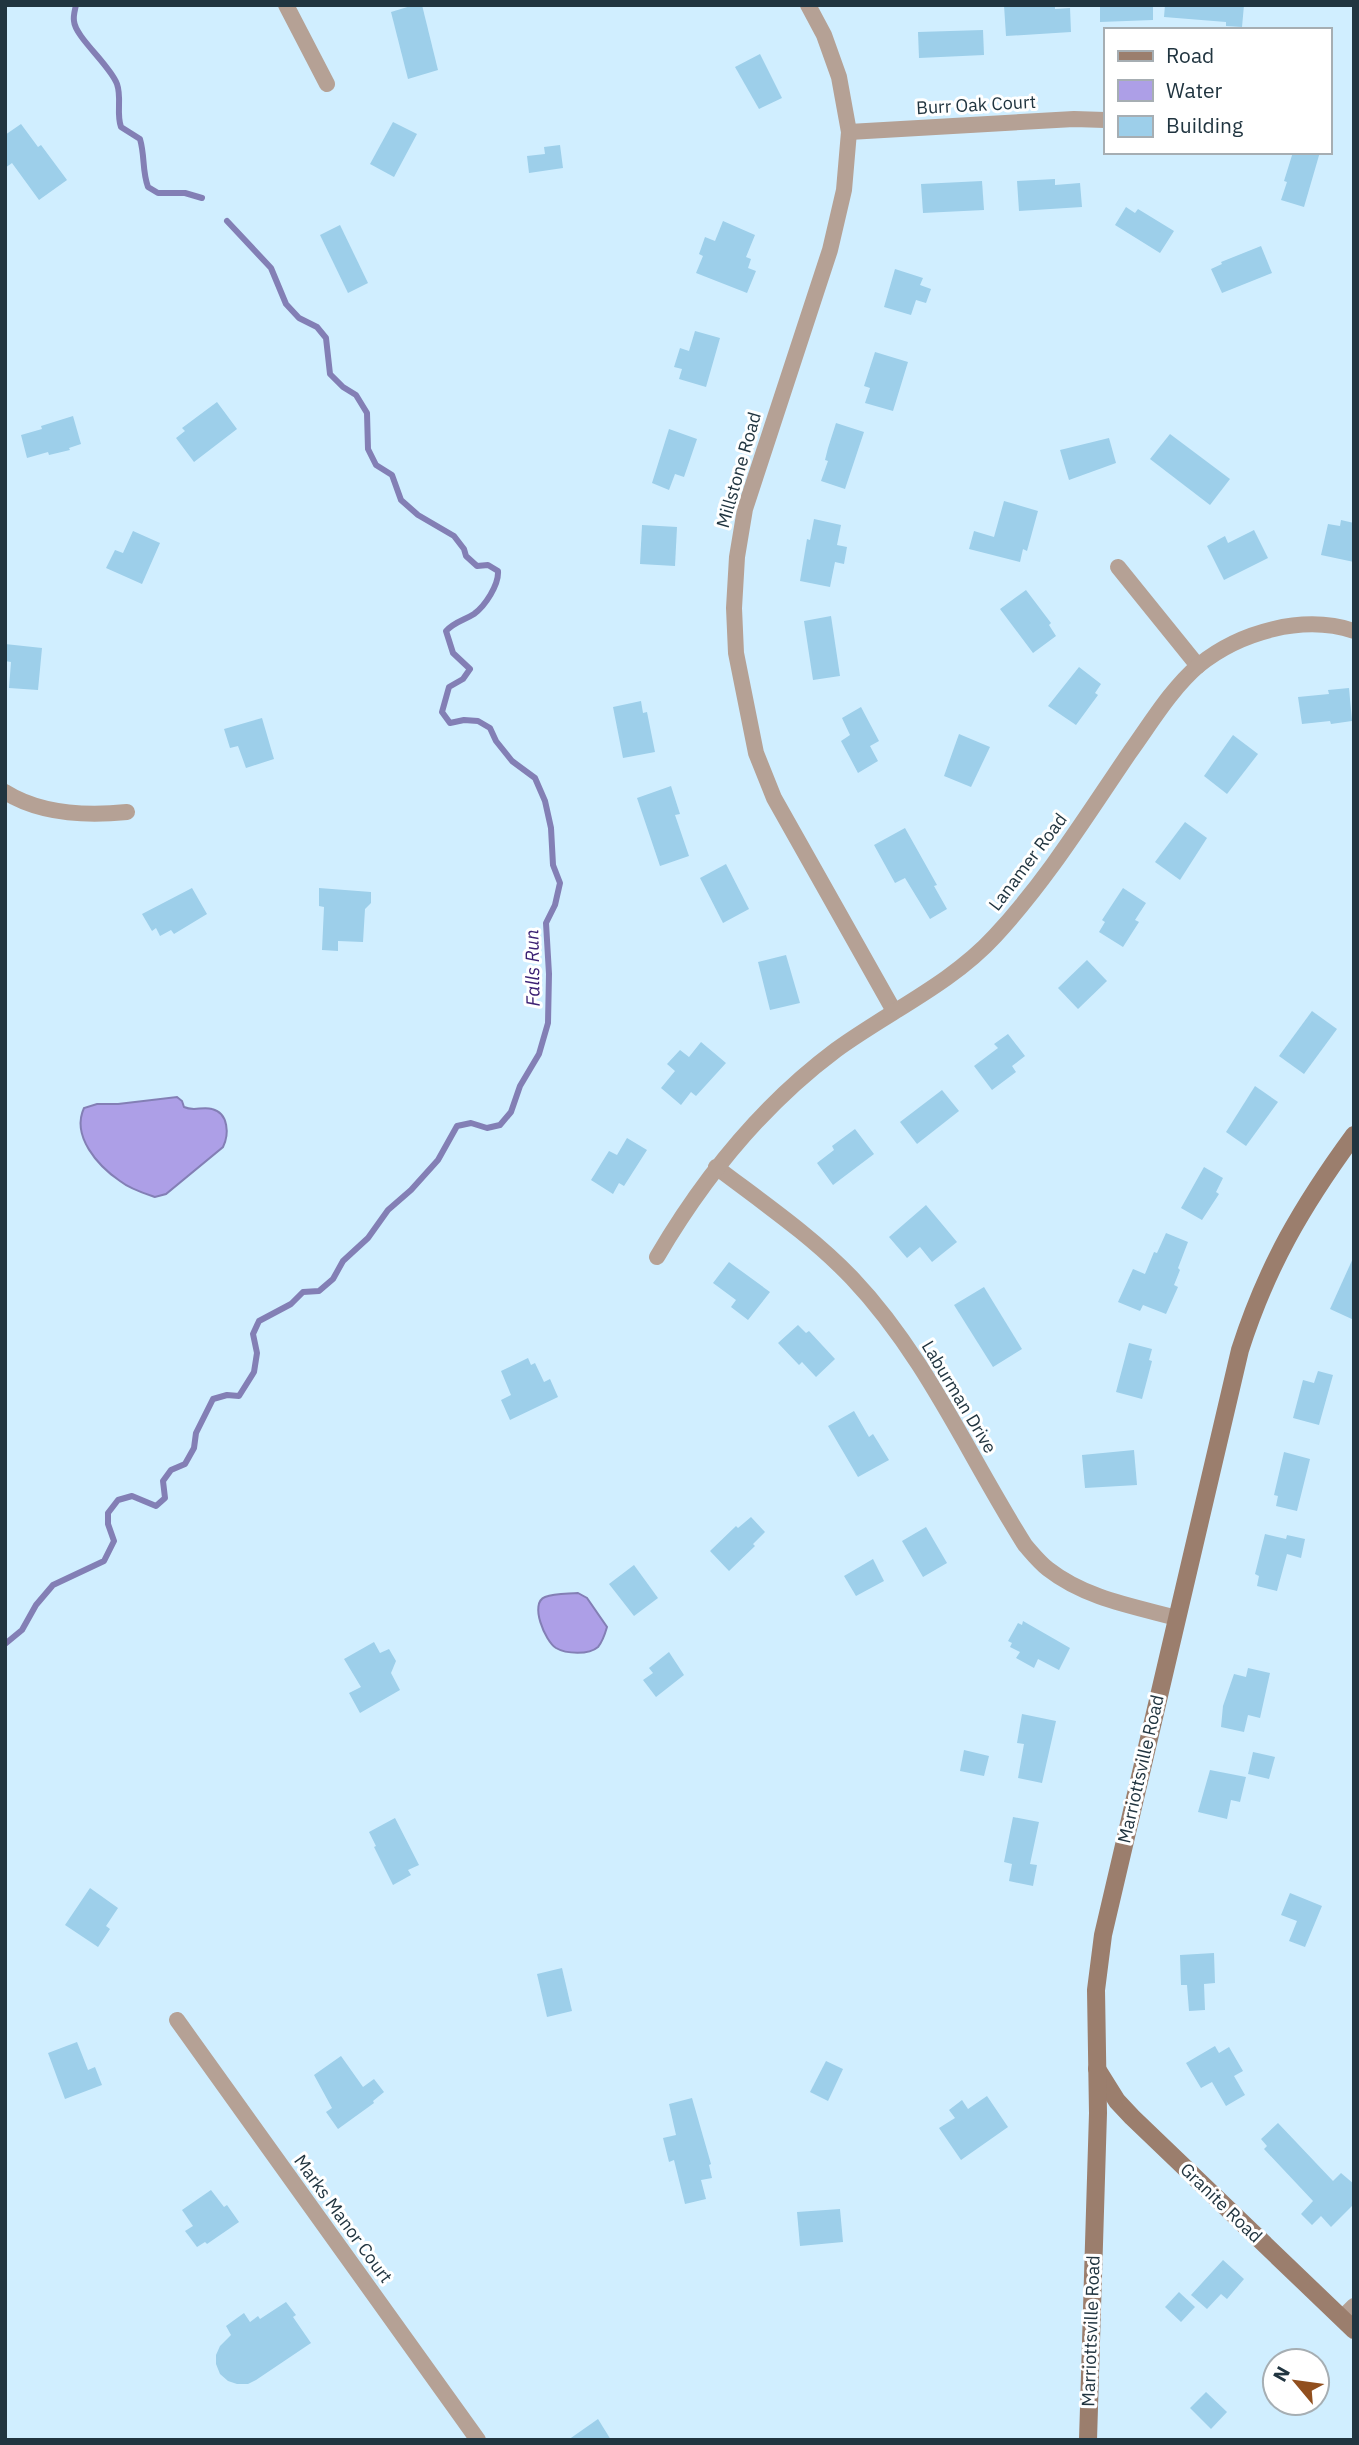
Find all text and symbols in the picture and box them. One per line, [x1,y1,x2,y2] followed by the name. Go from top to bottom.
[1104,28,1331,154] legend
[1166,41,1214,69] text: Road
[1166,76,1223,104] text: Water
[915,90,1037,119] street label: Burr Oak Court
[1166,111,1243,139] text: Building
[711,409,766,530] street label: Millstone Road
[983,808,1072,915] street label: Lanamer Road
[519,929,545,1007] water label: Falls Run
[917,1336,1002,1457] street label: Laburman Drive
[1112,1692,1169,1845] street label: Marriottsville Road
[289,2150,398,2287] street label: Marks Manor Court
[1176,2158,1267,2247] street label: Granite Road
[1076,2255,1105,2407] street label: Marriottsville Road
[1261,2347,1331,2417] north arrow
[1267,2362,1295,2386] text: N

